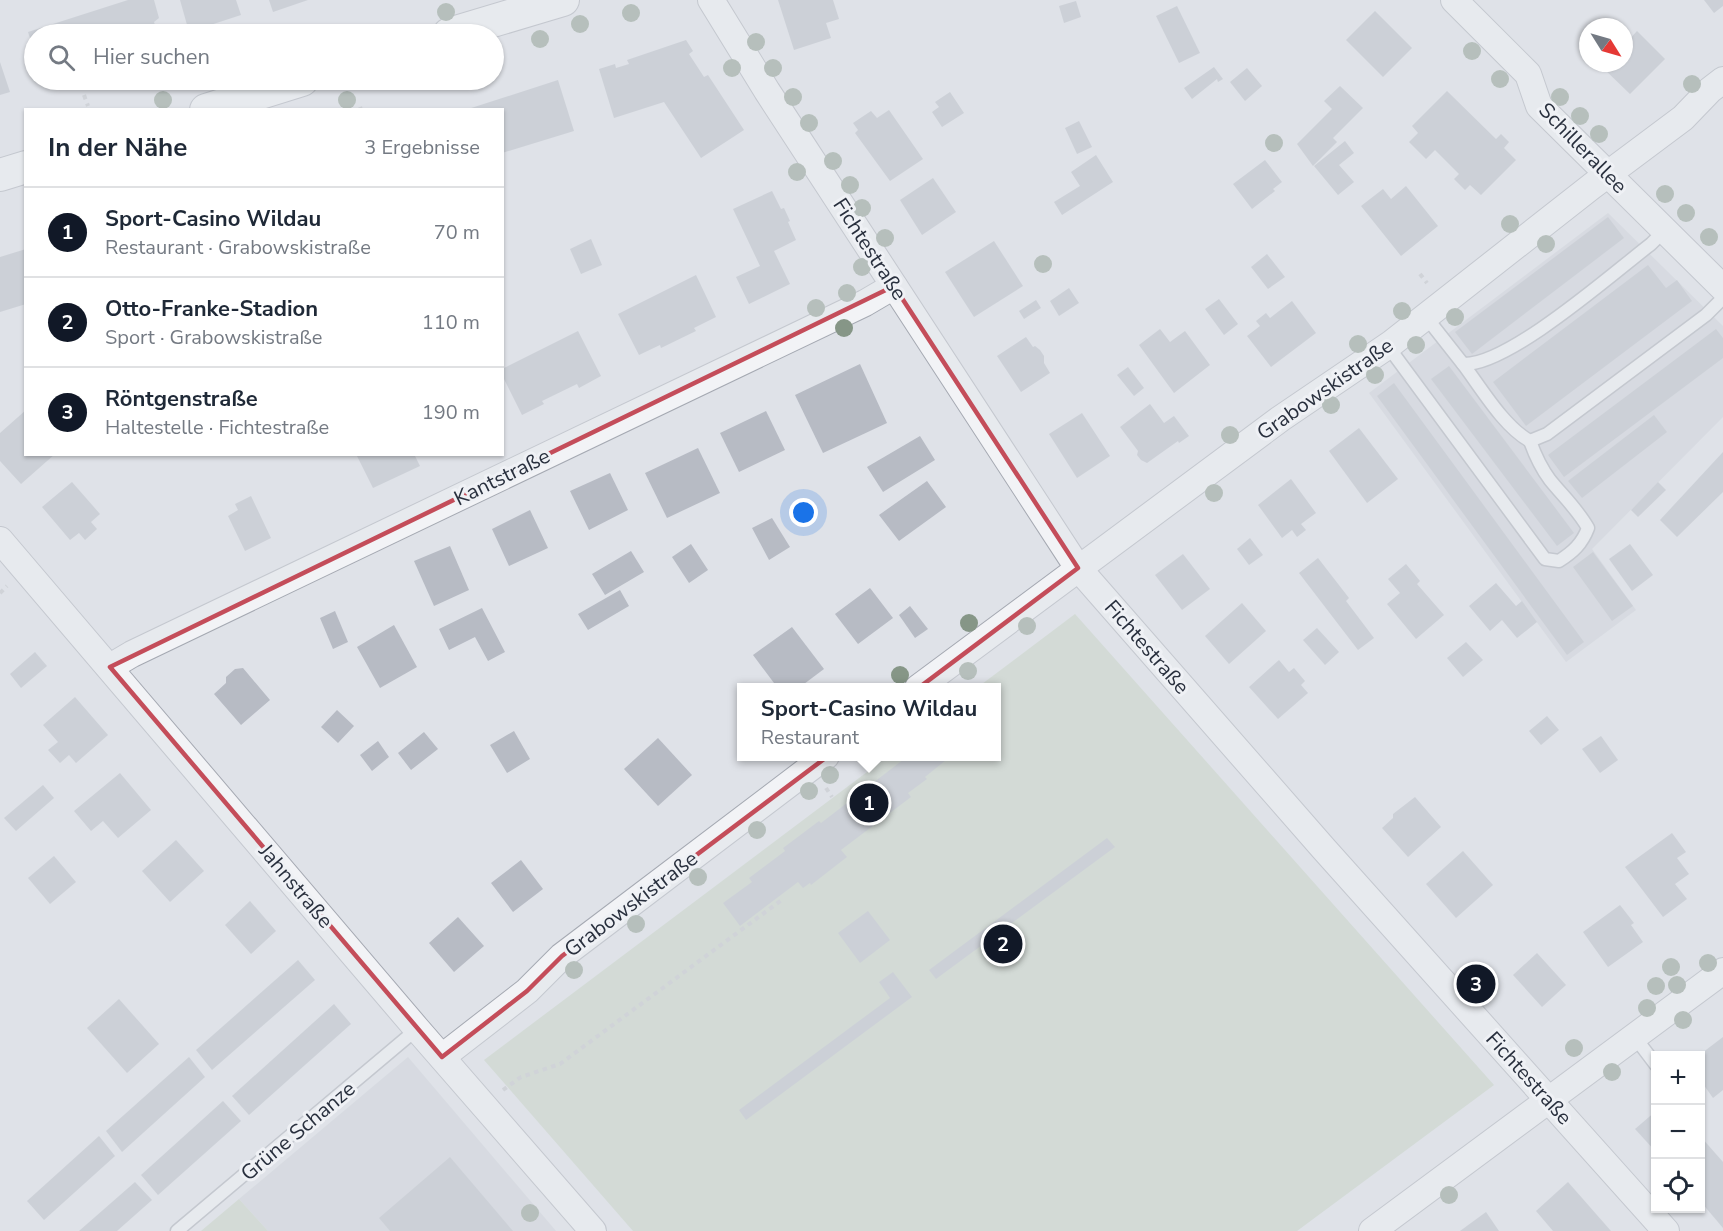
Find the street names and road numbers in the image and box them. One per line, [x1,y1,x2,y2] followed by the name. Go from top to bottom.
[1533,96,1633,200] street label: Schillerallee
[827,193,913,305] street label: Fichtestraße
[1251,332,1399,446] street label: Grabowskistraße
[449,442,555,512] street label: Kantstraße
[1098,594,1196,700] street label: Fichtestraße
[252,837,339,934] street label: Jahnstraße
[559,845,703,963] street label: Grabowskistraße
[1480,1025,1578,1131] street label: Fichtestraße
[235,1075,361,1187] street label: Grüne Schanze

